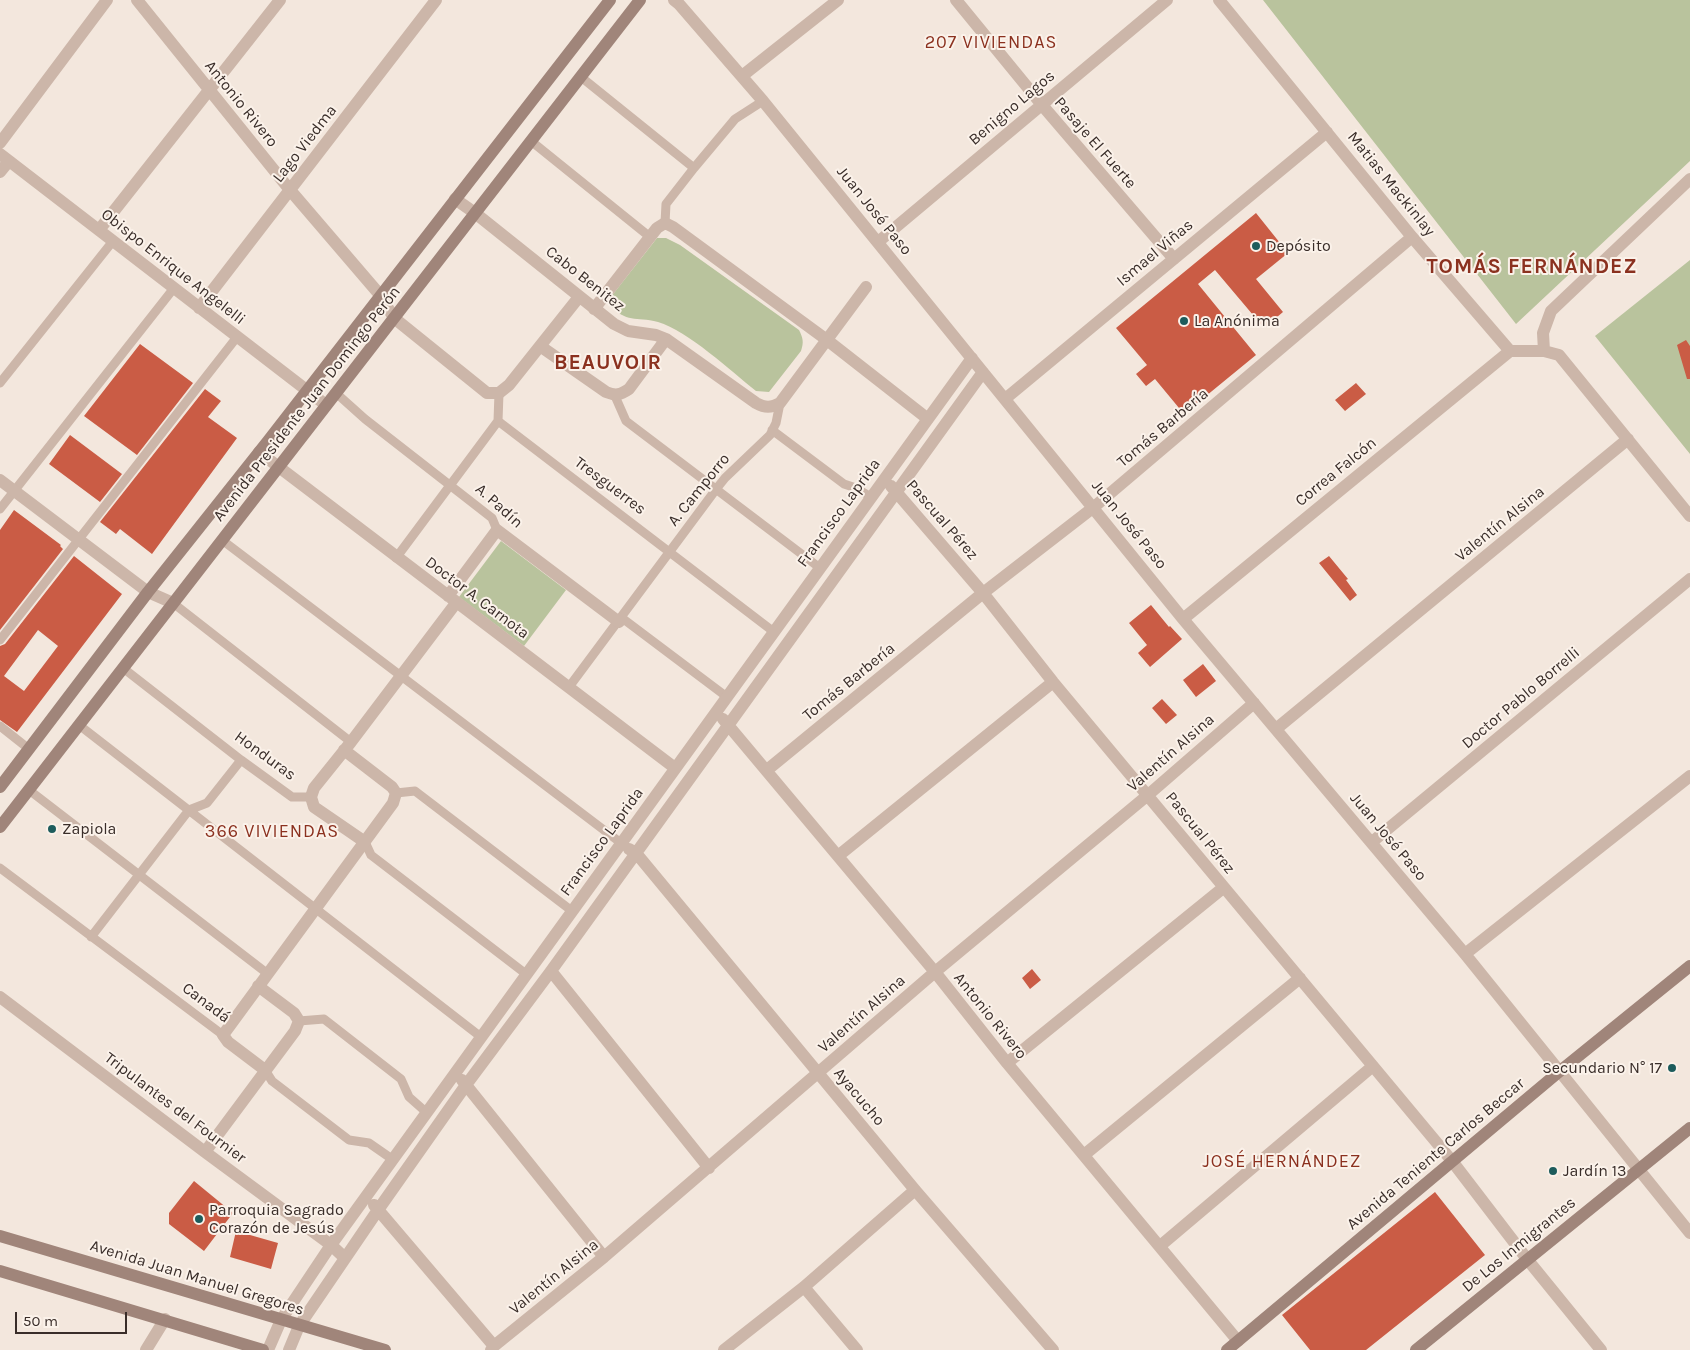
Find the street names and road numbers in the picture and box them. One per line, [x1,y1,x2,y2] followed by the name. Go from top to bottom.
[200,57,282,151] street label: Antonio Rivero
[965,66,1059,150] street label: Benigno Lagos
[1050,93,1140,193] street label: Pasaje El Fuerte
[269,101,341,187] street label: Lago Viedma
[1343,128,1439,240] street label: Matias Mackinlay
[832,163,916,259] street label: Juan José Paso
[97,205,249,329] street label: Obispo Enrique Angelelli
[1113,215,1197,291] street label: Ismael Viñas
[542,242,628,316] street label: Cabo Benitez
[209,283,405,525] street label: Avenida Presidente Juan Domingo Perón
[1114,384,1212,472] street label: Tomás Barbería
[1292,433,1380,511] street label: Correa Falcón
[664,450,734,530] street label: A. Camporro
[571,453,649,519] street label: Tresguerres
[793,455,885,571] street label: Francisco Laprida
[902,476,982,564] street label: Pascual Pérez
[1087,477,1171,573] street label: Juan José Paso
[471,480,527,532] street label: A. Padín
[1452,482,1548,566] street label: Valentín Alsina
[421,553,533,643] street label: Doctor A. Carnota
[799,639,899,725] street label: Tomás Barbería
[1458,643,1584,753] street label: Doctor Pablo Borrelli
[1123,710,1219,796] street label: Valentín Alsina
[231,727,299,785] street label: Honduras
[556,784,648,900] street label: Francisco Laprida
[1161,788,1239,878] street label: Pascual Pérez
[1346,789,1430,885] street label: Juan José Paso
[949,969,1031,1063] street label: Antonio Rivero
[814,971,910,1057] street label: Valentín Alsina
[178,979,234,1027] street label: Canadá
[100,1048,250,1168] street label: Tripulantes del Fournier
[829,1064,889,1130] street label: Ayacucho
[1343,1074,1529,1234] street label: Avenida Teniente Carlos Beccar
[1458,1193,1580,1297] street label: De Los Inmigrantes
[506,1235,602,1319] street label: Valentín Alsina
[88,1236,306,1320] street label: Avenida Juan Manuel Gregores

